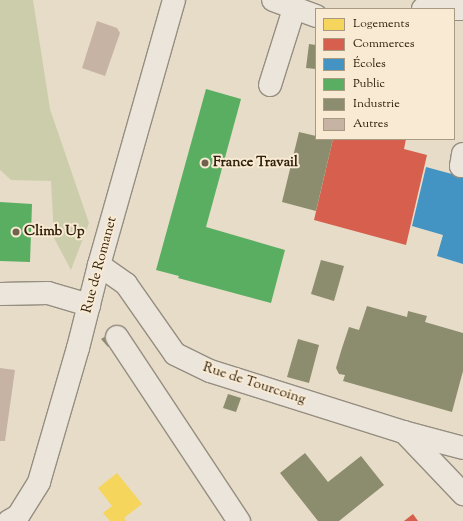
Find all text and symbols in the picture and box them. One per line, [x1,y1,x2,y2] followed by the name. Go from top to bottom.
[315,8,455,140] legend
[353,15,409,33] text: Logements
[353,35,414,53] text: Commerces
[353,55,386,73] text: Écoles
[353,75,385,93] text: Public
[353,95,400,113] text: Industrie
[353,115,388,133] text: Autres
[213,155,298,171] place label: France Travail
[200,158,210,168] marker: France Travail
[79,215,121,315] street label: Rue de Romanet
[24,224,84,240] place label: Climb Up
[11,227,21,237] marker: Climb Up
[201,359,307,409] street label: Rue de Tourcoing

